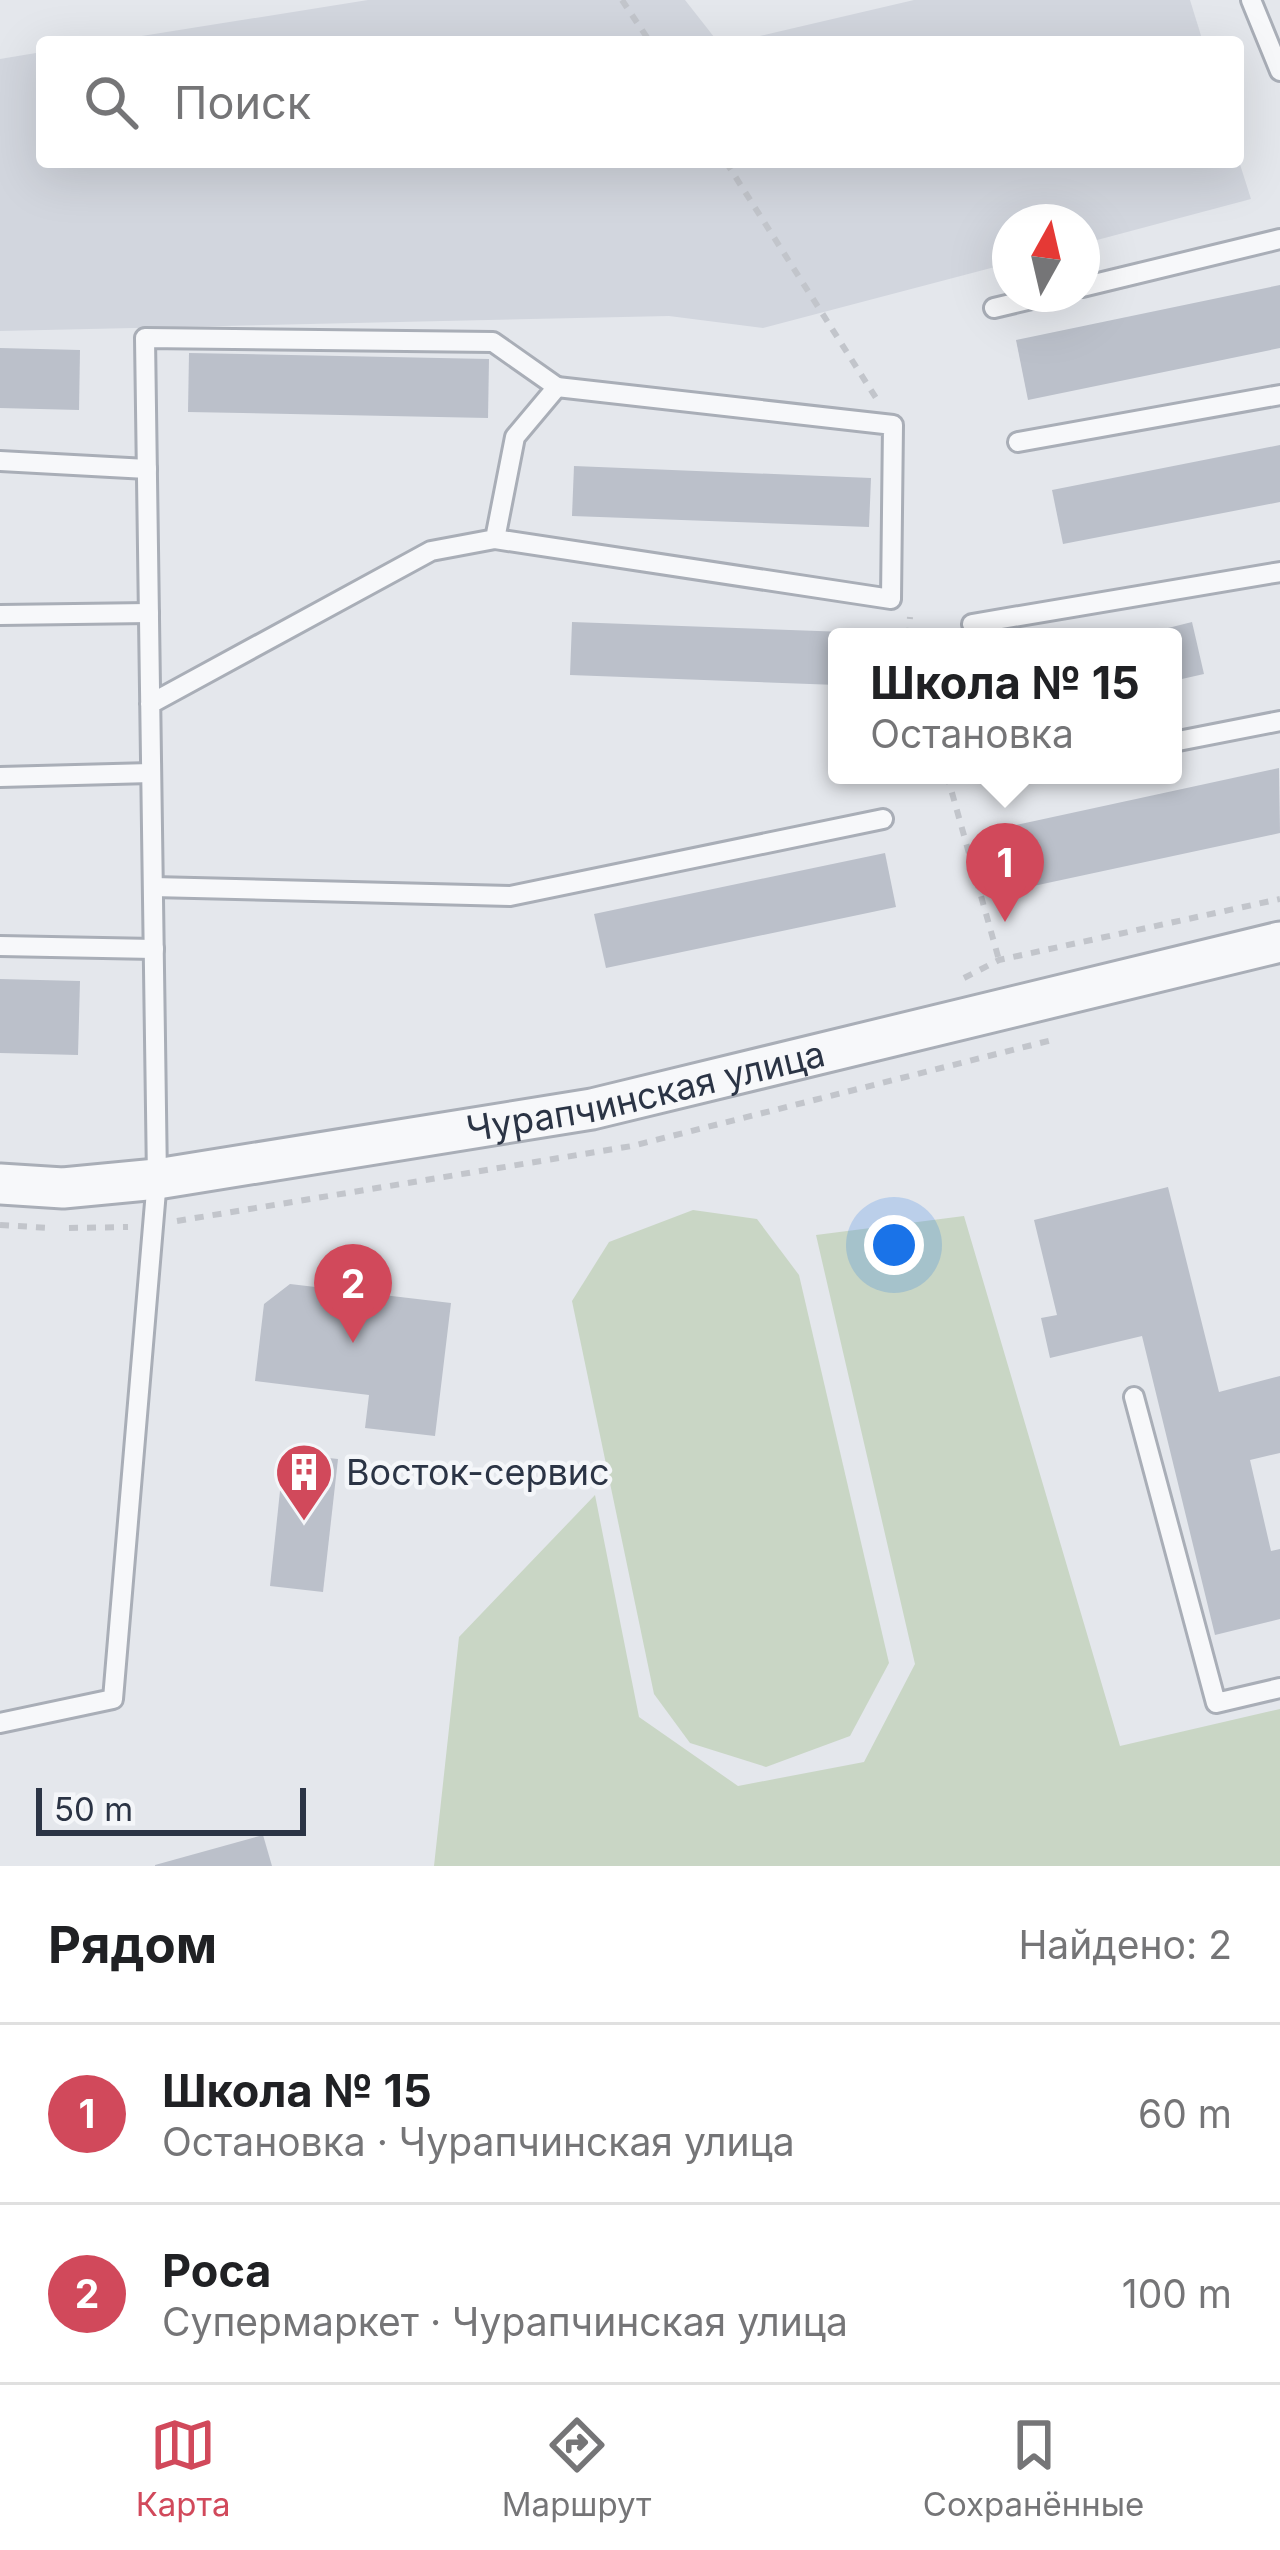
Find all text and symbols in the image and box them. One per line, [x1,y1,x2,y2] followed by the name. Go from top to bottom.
[36,36,1244,168] search box
[78,69,144,135] icon: search
[174,75,311,130] text: Поиск
[992,204,1100,312] north arrow
[828,628,1182,784] popup
[870,655,1140,710] text: Школа № 15
[870,710,1074,757] text: Остановка
[966,823,1044,922] pin: 1
[463,1031,829,1151] street label: Чурапчинская улица
[864,1215,924,1275] your location
[314,1244,392,1343] pin: 2
[273,1441,335,1523] building icon: Восток-сервис
[346,1450,610,1494] place label: Восток-сервис
[36,1782,306,1835] scale bar
[54,1789,133,1829] text: 50 m
[48,1914,217,1975] text: Рядом
[1018,1921,1232,1968] text: Найдено: 2
[162,2063,432,2118] text: Школа № 15
[79,2090,95,2137] text: 1
[1138,2090,1232,2137] text: 60 m
[162,2118,795,2165] text: Остановка · Чурапчинская улица
[162,2243,271,2298] text: Роса
[75,2270,99,2317] text: 2
[1122,2270,1232,2317] text: 100 m
[162,2298,848,2345] text: Супермаркет · Чурапчинская улица
[136,2412,230,2524] tab: Карта
[502,2412,651,2524] tab: Маршрут
[923,2412,1144,2524] tab: Сохранённые

